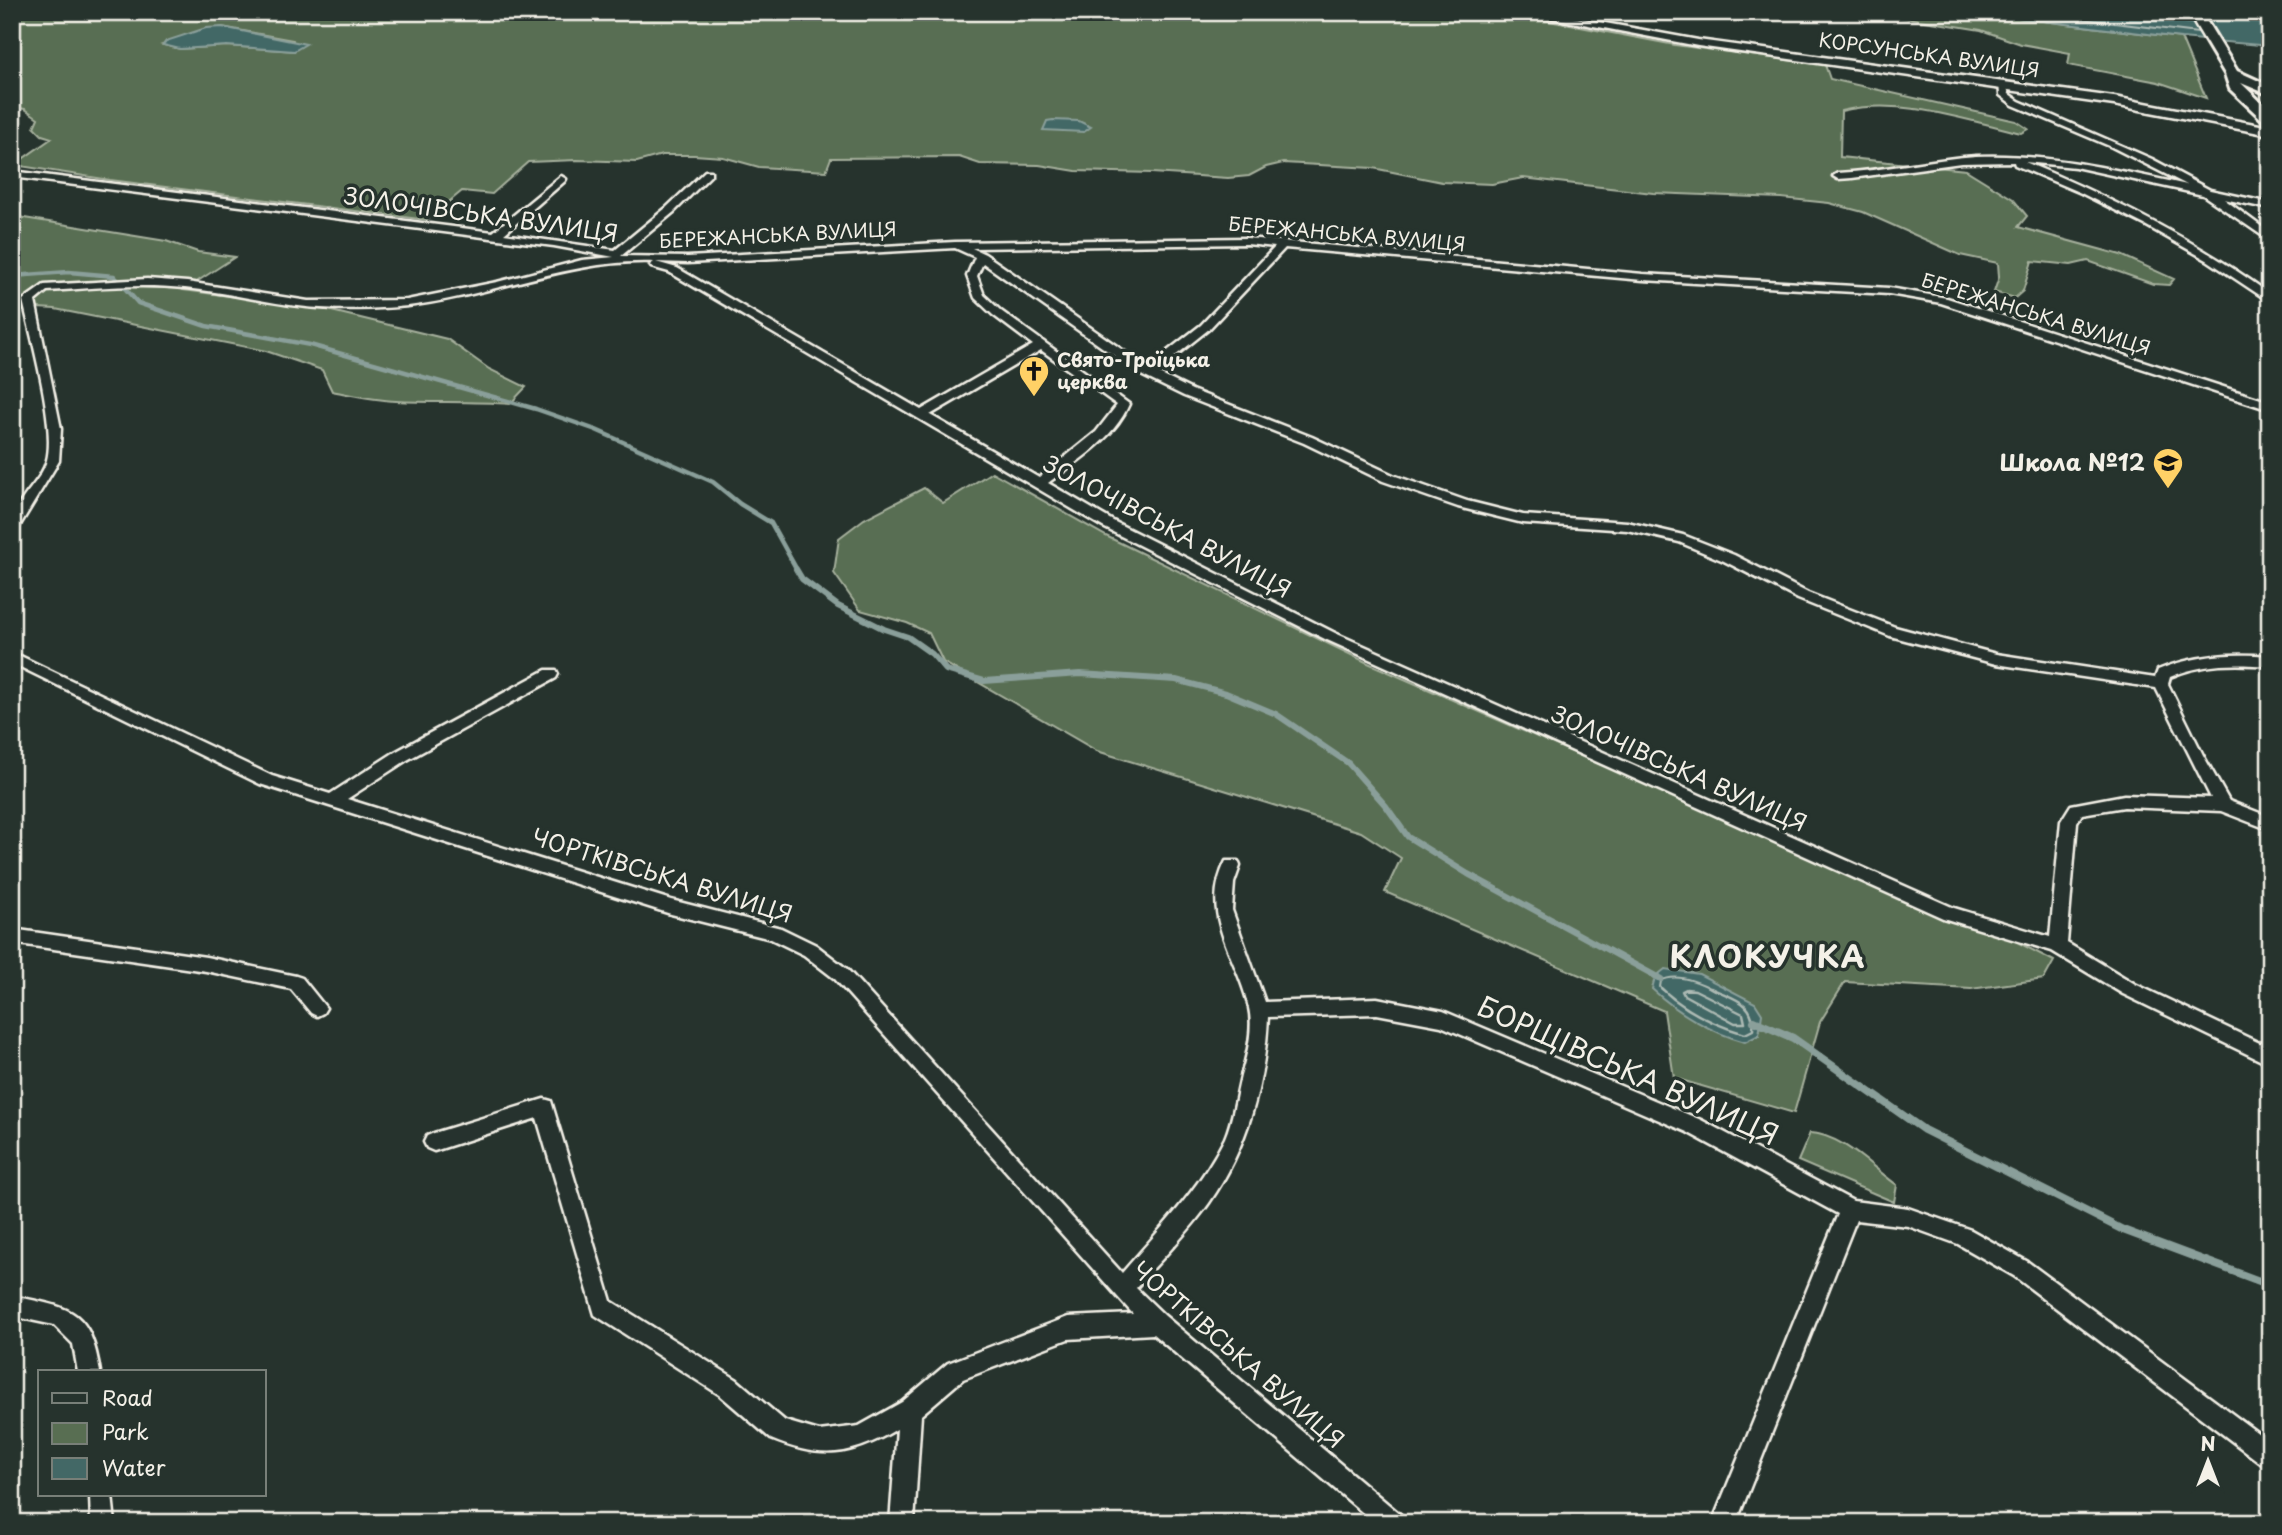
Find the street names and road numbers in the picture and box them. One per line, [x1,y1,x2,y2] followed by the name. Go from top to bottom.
[1817,25,2041,83] street label: КОРСУНСЬКА ВУЛИЦЯ
[342,177,620,250] street label: ЗОЛОЧІВСЬКА ВУЛИЦЯ
[1227,209,1467,257] street label: БЕРЕЖАНСЬКА ВУЛИЦЯ
[658,214,897,254] street label: БЕРЕЖАНСЬКА ВУЛИЦЯ
[1918,265,2154,361] street label: БЕРЕЖАНСЬКА ВУЛИЦЯ
[1038,445,1298,606] street label: ЗОЛОЧІВСЬКА ВУЛИЦЯ
[1546,696,1813,840] street label: ЗОЛОЧІВСЬКА ВУЛИЦЯ
[528,818,797,931] street label: ЧОРТКІВСЬКА ВУЛИЦЯ
[1471,984,1786,1155] street label: БОРЩІВСЬКА ВУЛИЦЯ
[1125,1252,1353,1456] street label: ЧОРТКІВСЬКА ВУЛИЦЯ

